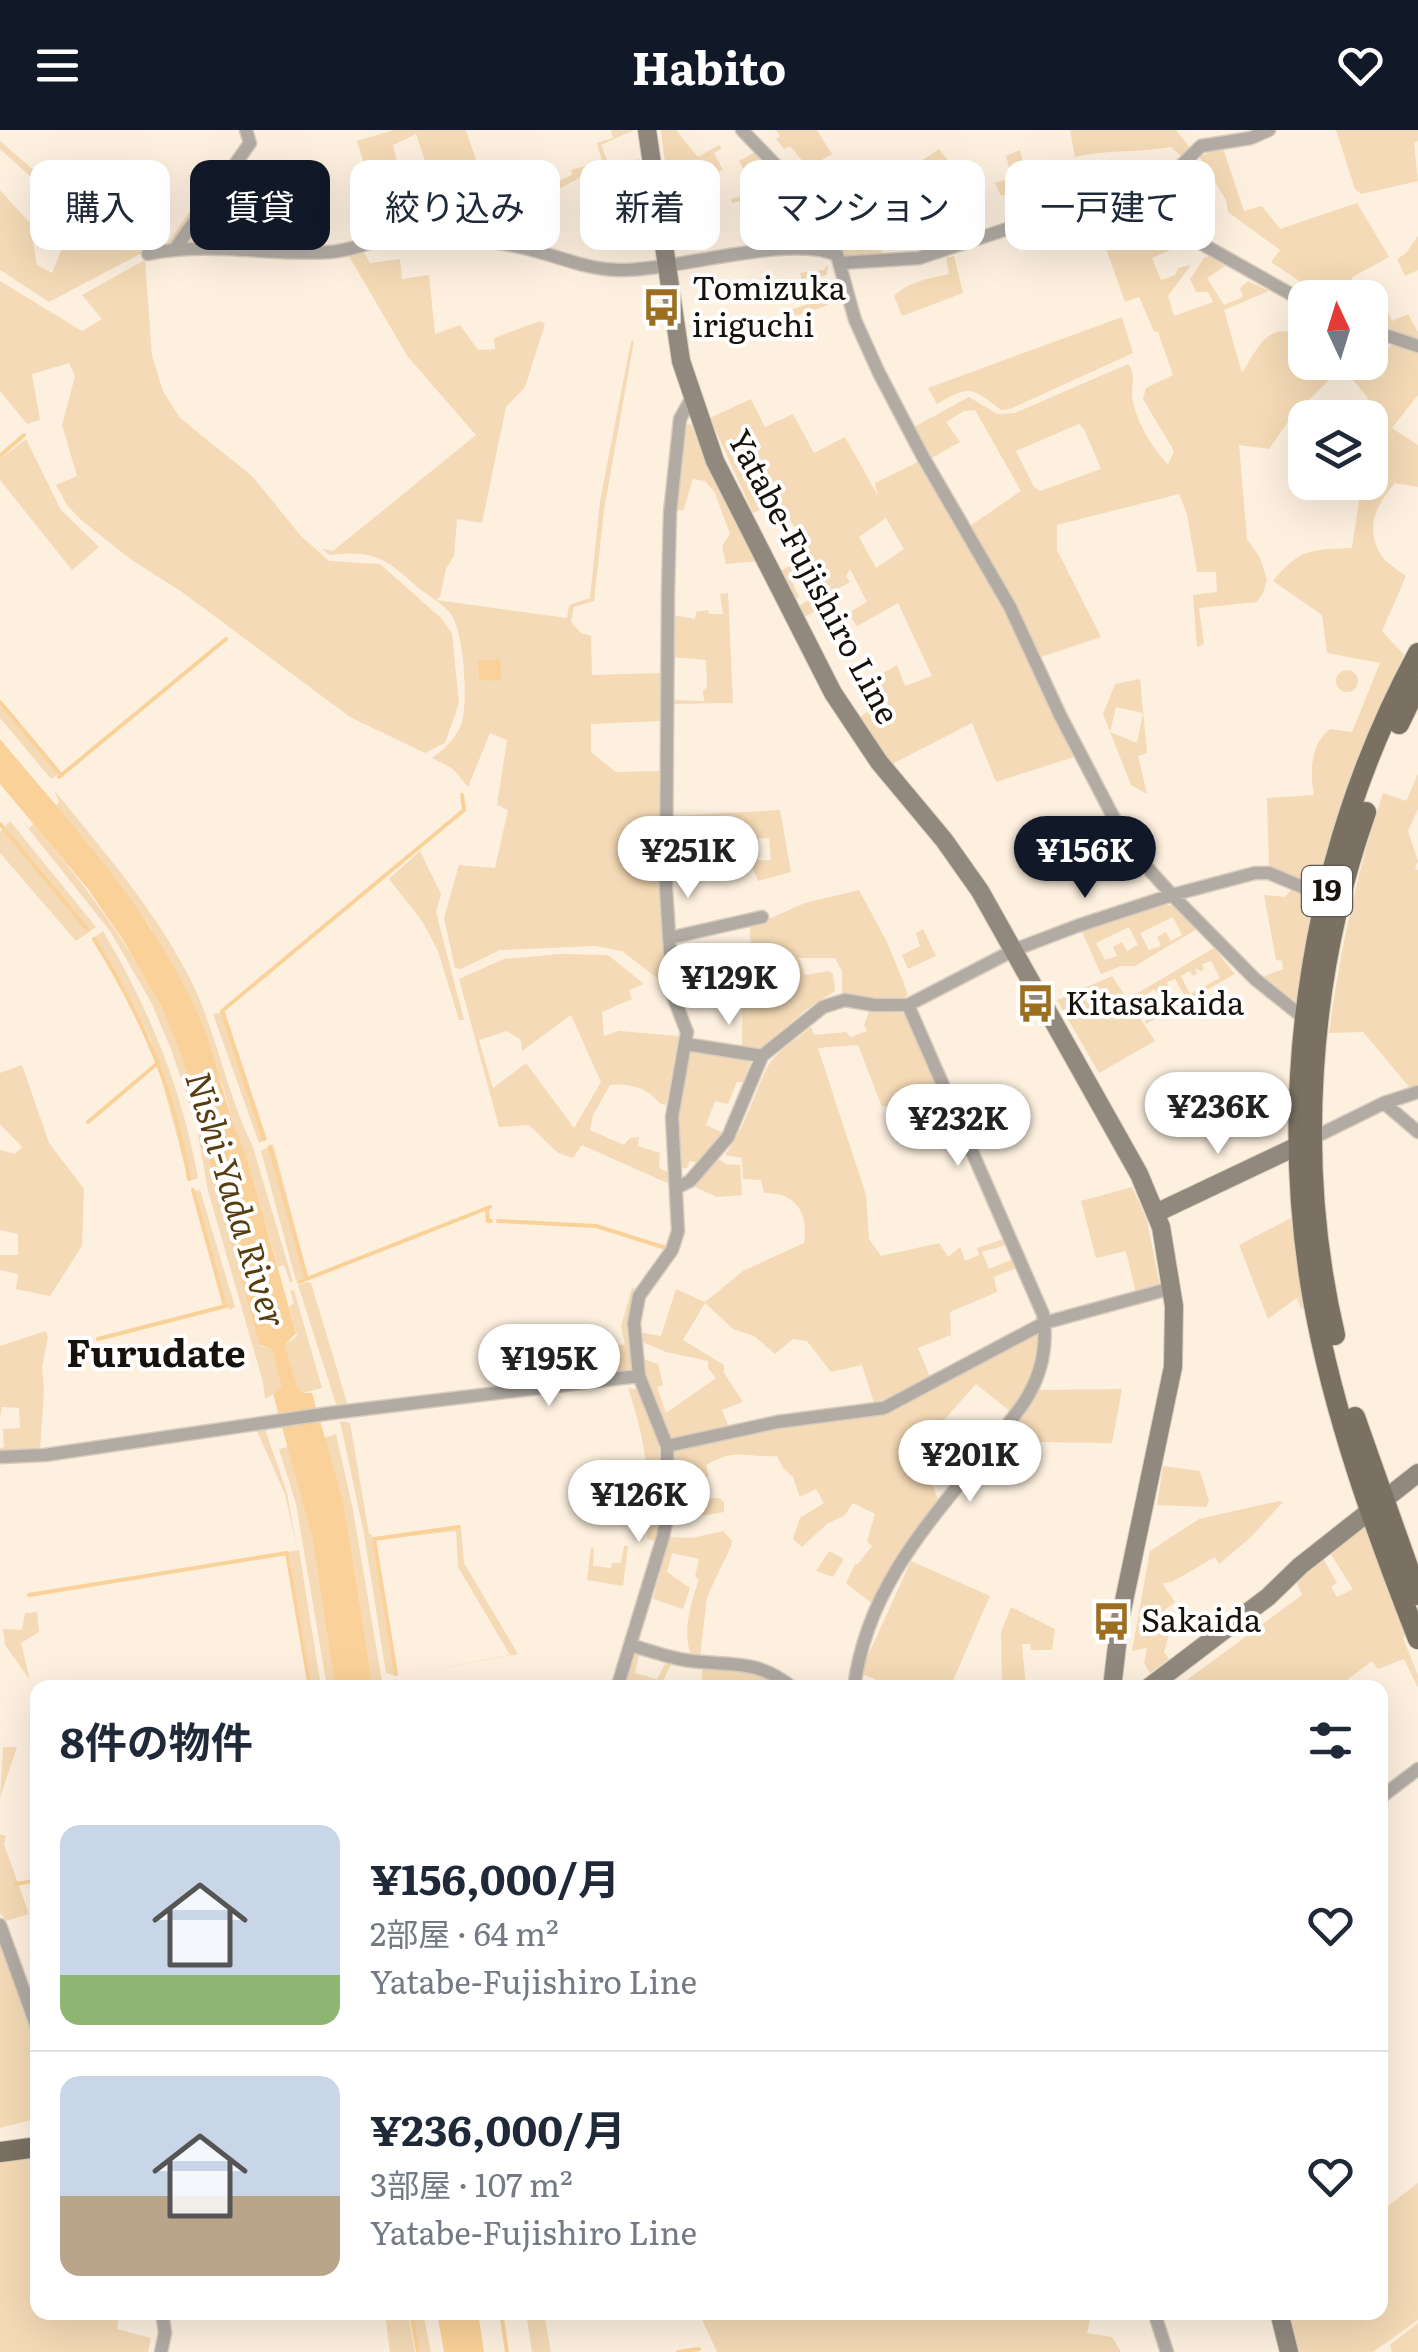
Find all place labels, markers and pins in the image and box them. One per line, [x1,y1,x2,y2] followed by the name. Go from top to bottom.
[692,262,847,347] place label: Tomizuka iriguchi
[641,286,683,328] bus stop icon: Tomizuka iriguchi
[618,816,758,901] pin: ¥251K
[1015,816,1155,901] pin: ¥156K
[659,943,799,1028] pin: ¥129K
[1065,977,1245,1025] place label: Kitasakaida
[1014,983,1056,1025] bus stop icon: Kitasakaida
[1148,1072,1288,1157] pin: ¥236K
[888,1084,1028,1169] pin: ¥232K
[479,1324,619,1409] pin: ¥195K
[900,1420,1040,1505] pin: ¥201K
[569,1460,709,1545] pin: ¥126K
[1141,1594,1262,1642] place label: Sakaida
[1090,1600,1132,1642] bus stop icon: Sakaida

